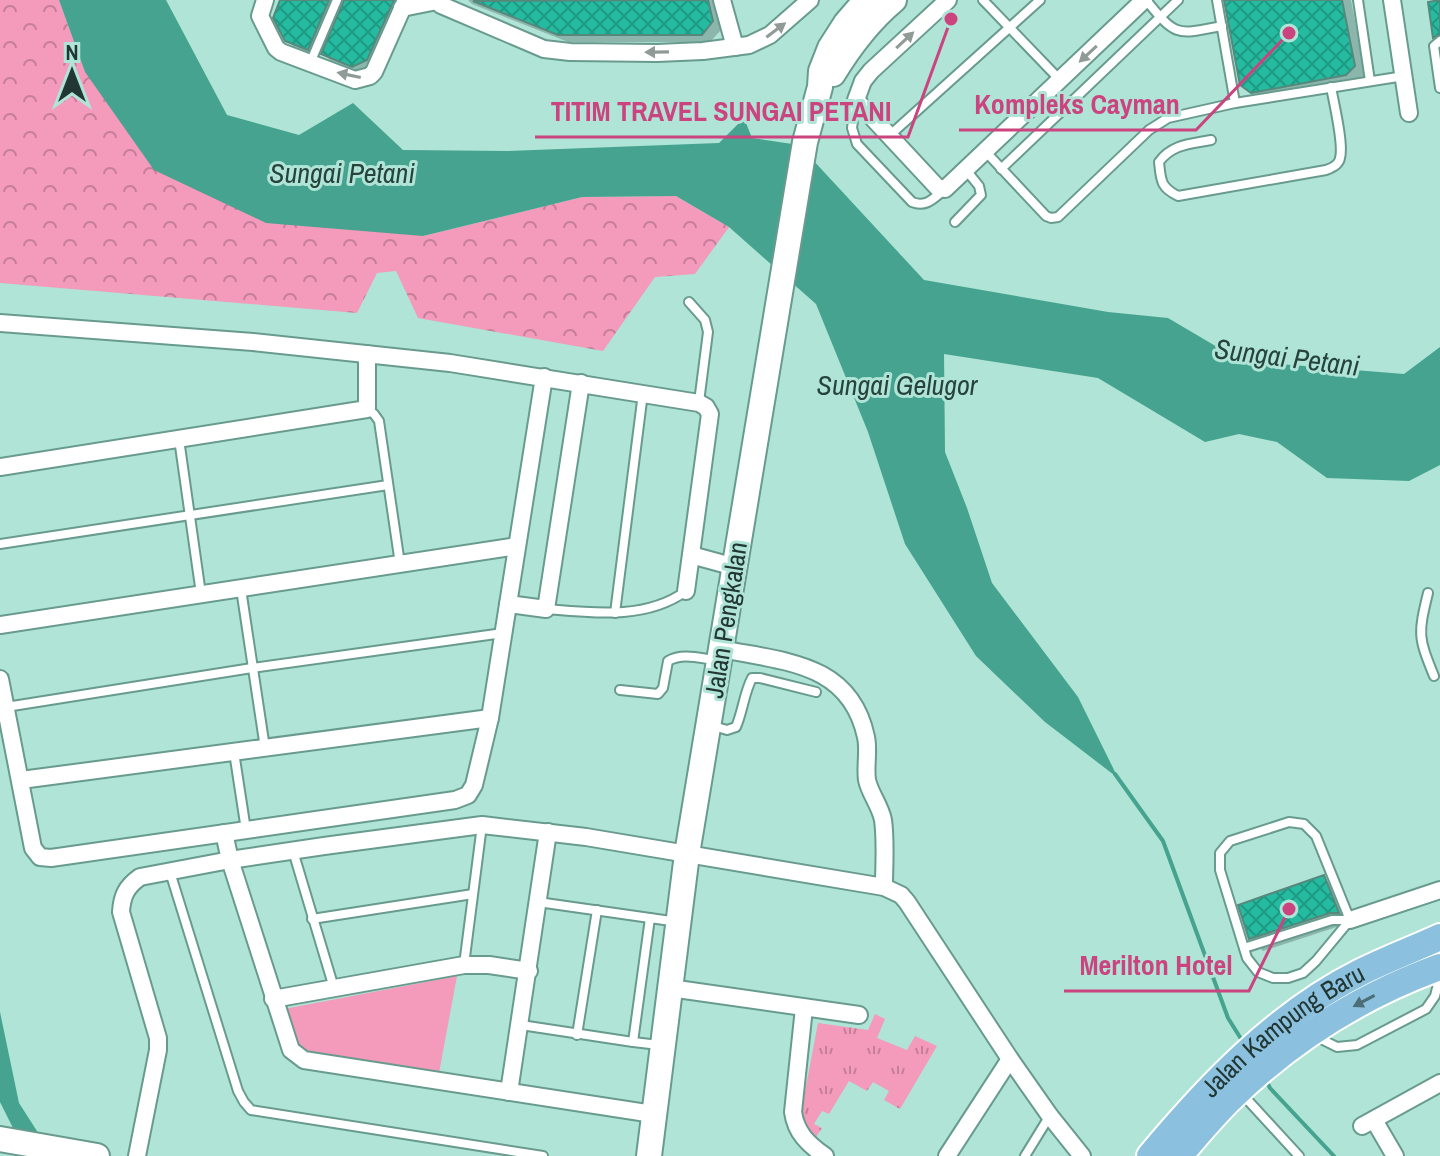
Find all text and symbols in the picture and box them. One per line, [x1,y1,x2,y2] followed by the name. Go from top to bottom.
[765,22,786,38] one-way arrow
[895,31,914,49] one-way arrow
[32,32,112,112] north arrow
[65,37,79,67] text: N
[1079,44,1098,62] one-way arrow
[644,46,669,59] one-way arrow
[337,69,362,81] one-way arrow
[959,78,1196,130] callout: Kompleks Cayman
[535,85,908,137] callout: TITIM TRAVEL SUNGAI PETANI
[974,85,1180,123] text: Kompleks Cayman
[551,92,891,130] text: TITIM TRAVEL SUNGAI PETANI
[269,154,415,192] water label: Sungai Petani
[1212,329,1362,385] water label: Sungai Petani
[817,366,979,404] water label: Sungai Gelugor
[696,539,755,701] street label: Jalan Pengkalan
[1064,939,1249,991] callout: Merilton Hotel
[1079,946,1233,984] text: Merilton Hotel
[1193,955,1370,1105] street label: Jalan Kampung Baru
[1353,994,1376,1007] one-way arrow

